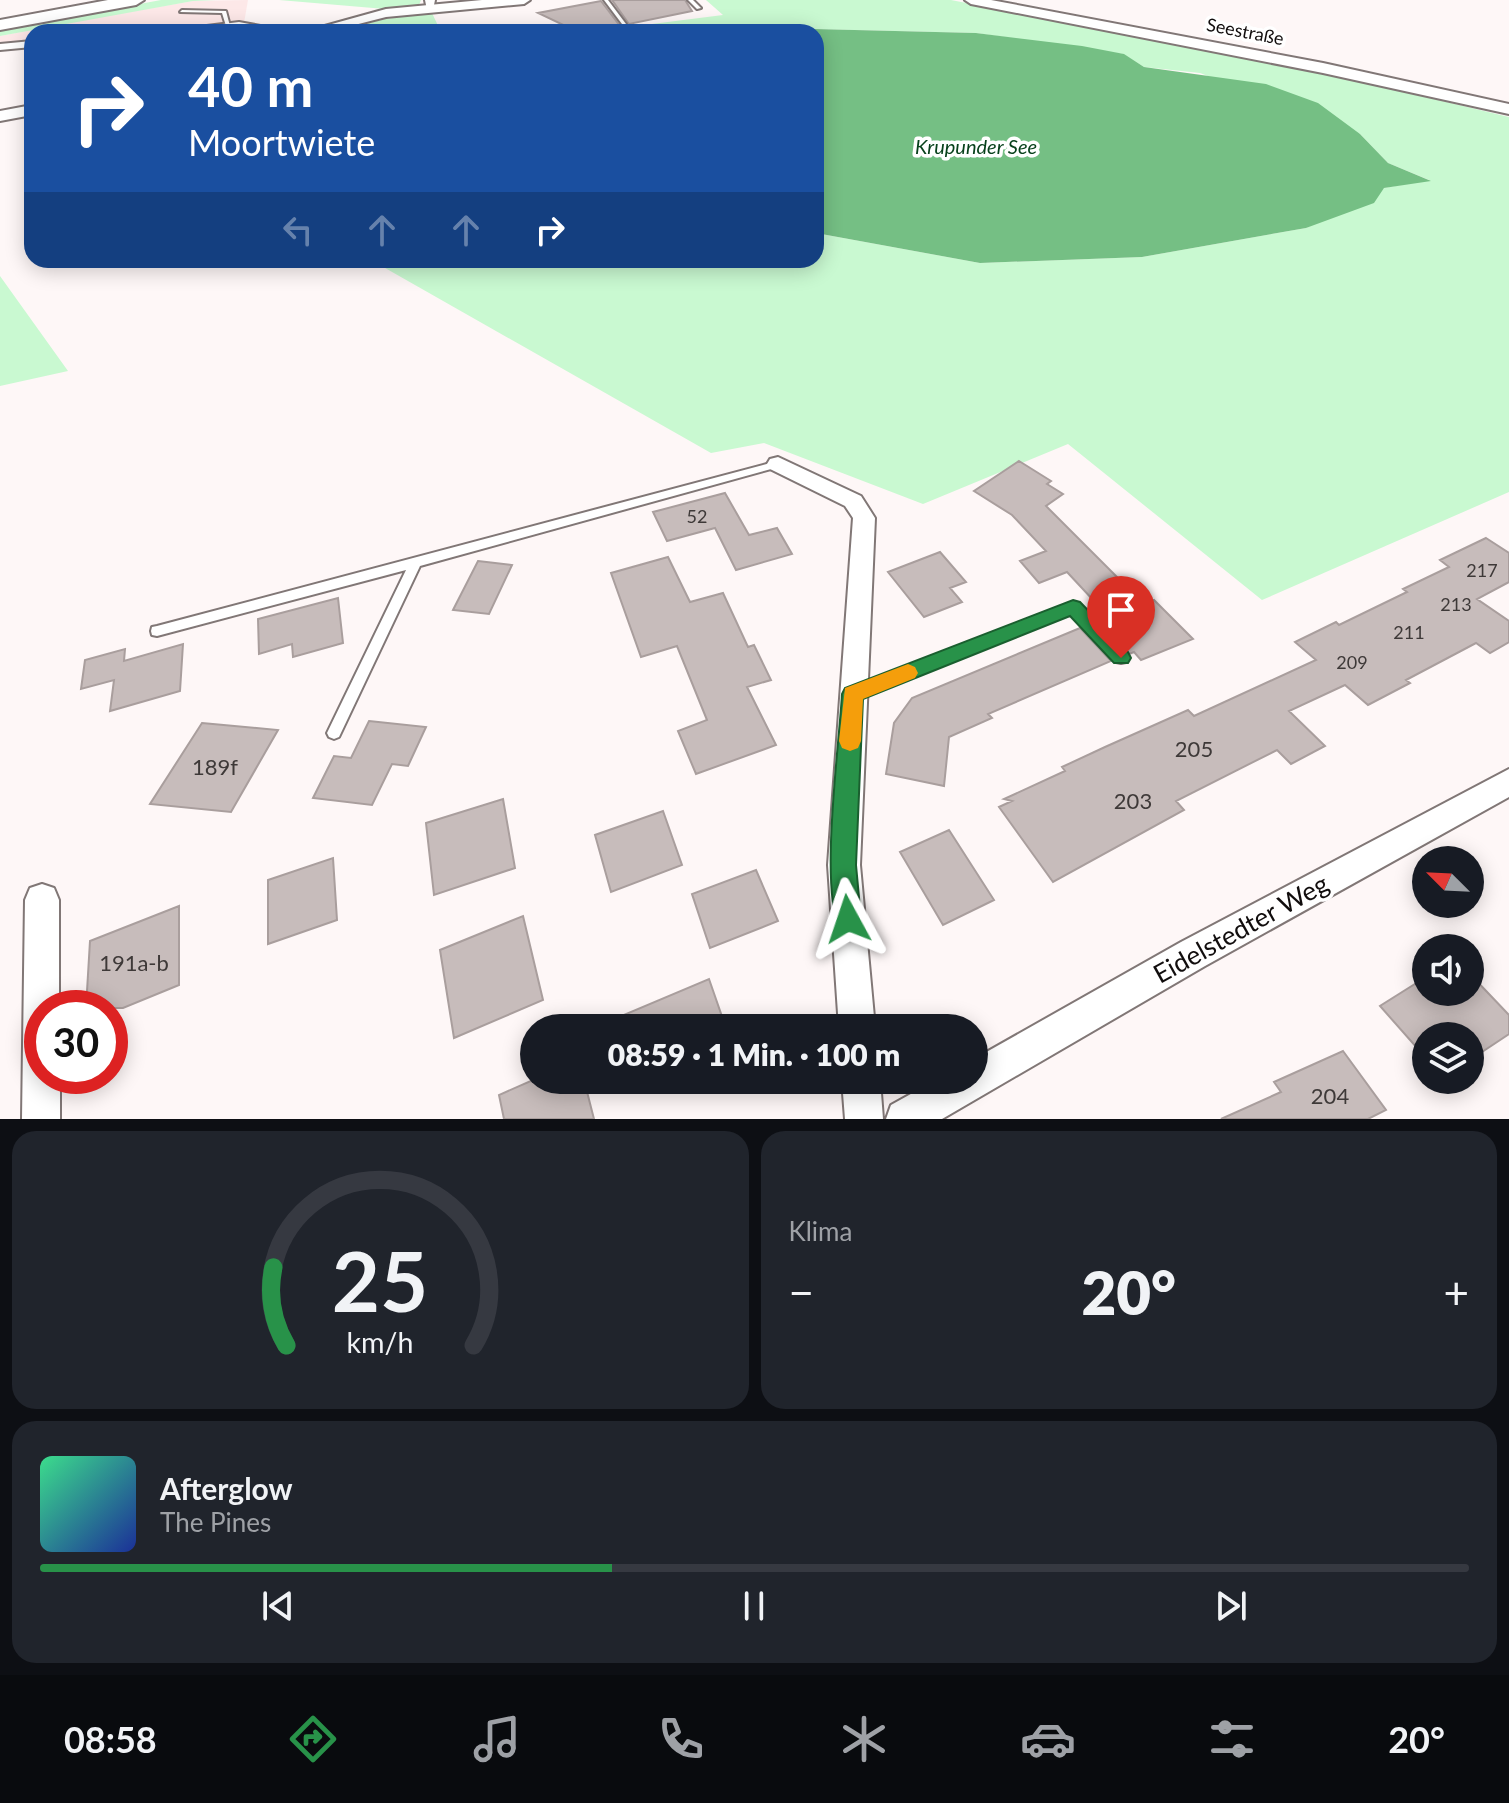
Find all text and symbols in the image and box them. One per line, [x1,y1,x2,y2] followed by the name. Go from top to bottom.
[1205,13,1286,49] street label: Seestraße
[188,52,313,119] text: 40 m
[56,56,160,160] icon: right
[188,120,375,164] text: Moortwiete
[915,134,1037,158] water label: Krupunder See
[276,208,320,252] icon: left
[360,208,404,252] icon: ahead
[444,208,488,252] icon: ahead
[528,208,572,252] icon: right
[687,505,707,527] house number: 52
[1466,559,1498,581] house number: 217
[1087,576,1155,658] pin
[1099,588,1143,632] icon: arrive
[1440,593,1472,615] house number: 213
[1393,621,1425,643] house number: 211
[1336,651,1368,673] house number: 209
[1175,735,1213,762] house number: 205
[192,753,238,780] house number: 189f
[1114,787,1152,814] house number: 203
[1412,846,1484,918] north arrow
[1412,846,1484,1094] map controls
[1147,867,1334,989] street label: Eidelstedter Weg
[806,877,890,961] position arrow
[1412,934,1484,1006] button: sound
[99,949,169,976] house number: 191a-b
[24,990,128,1094] speed limit sign: 30
[1412,1022,1484,1094] button: layers
[608,1036,900,1072] text: 08:59 · 1 Min. · 100 m
[1311,1082,1349,1109] house number: 204
[789,1215,852,1247] text: Klima
[332,1230,429,1330] text: 25
[1081,1256,1176,1328] text: 20°
[789,1266,814,1318] text: −
[1443,1266,1469,1318] text: +
[347,1325,414,1359] text: km/h
[160,1470,293,1506] text: Afterglow
[160,1506,271,1538] text: The Pines
[256,1584,300,1628] icon: previous
[732,1584,776,1628] icon: pause
[1209,1584,1253,1628] icon: next
[285,1711,341,1767] icon: directions
[469,1711,525,1767] icon: music
[653,1711,709,1767] icon: phone
[836,1711,892,1767] icon: climate
[1020,1711,1076,1767] icon: car
[1204,1711,1260,1767] icon: filters
[64,1717,157,1761] text: 08:58
[1388,1717,1445,1761] text: 20°

